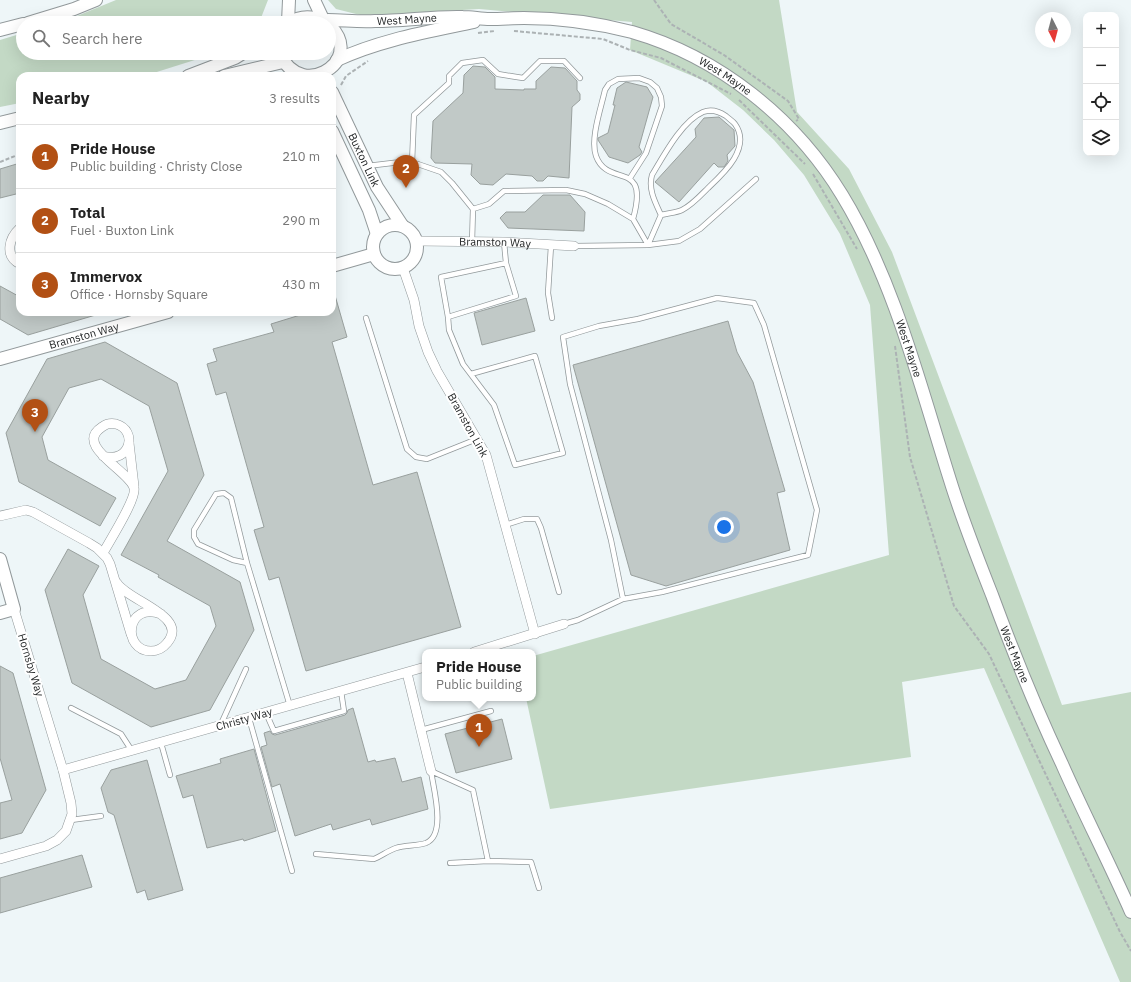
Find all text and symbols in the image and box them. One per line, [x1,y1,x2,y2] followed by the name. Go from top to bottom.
[377,10,437,28] street label: West Mayne
[1035,12,1071,48] north arrow
[1083,12,1119,156] map controls
[1083,12,1119,48] button: +
[16,16,336,60] search box
[30,27,52,49] icon: search
[62,29,142,48] text: Search here
[1083,48,1119,84] button: −
[697,54,754,98] street label: West Mayne
[1083,84,1119,120] button: locate
[32,87,90,109] text: Nearby
[269,90,320,107] text: 3 results
[1083,120,1119,156] button: layers
[345,130,383,189] street label: Buxton Link
[70,139,155,158] text: Pride House
[41,148,49,165] text: 1
[282,148,320,165] text: 210 m
[393,155,419,188] pin: 2
[70,158,243,175] text: Public building · Christy Close
[70,203,105,222] text: Total
[41,212,49,229] text: 2
[282,212,320,229] text: 290 m
[70,222,174,239] text: Fuel · Buxton Link
[459,234,532,251] street label: Bramston Way
[70,267,142,286] text: Immervox
[41,276,49,293] text: 3
[282,276,320,293] text: 430 m
[70,286,208,303] text: Office · Hornsby Square
[893,318,925,379] street label: West Mayne
[47,319,121,352] street label: Bramston Way
[445,391,491,460] street label: Bramston Link
[22,399,48,432] pin: 3
[714,517,734,537] your location
[997,624,1032,685] street label: West Mayne
[15,632,47,699] street label: Hornsby Way
[422,649,536,701] popup
[436,657,521,676] text: Pride House
[436,676,522,693] text: Public building
[214,704,274,734] street label: Christy Way
[466,714,492,747] pin: 1

